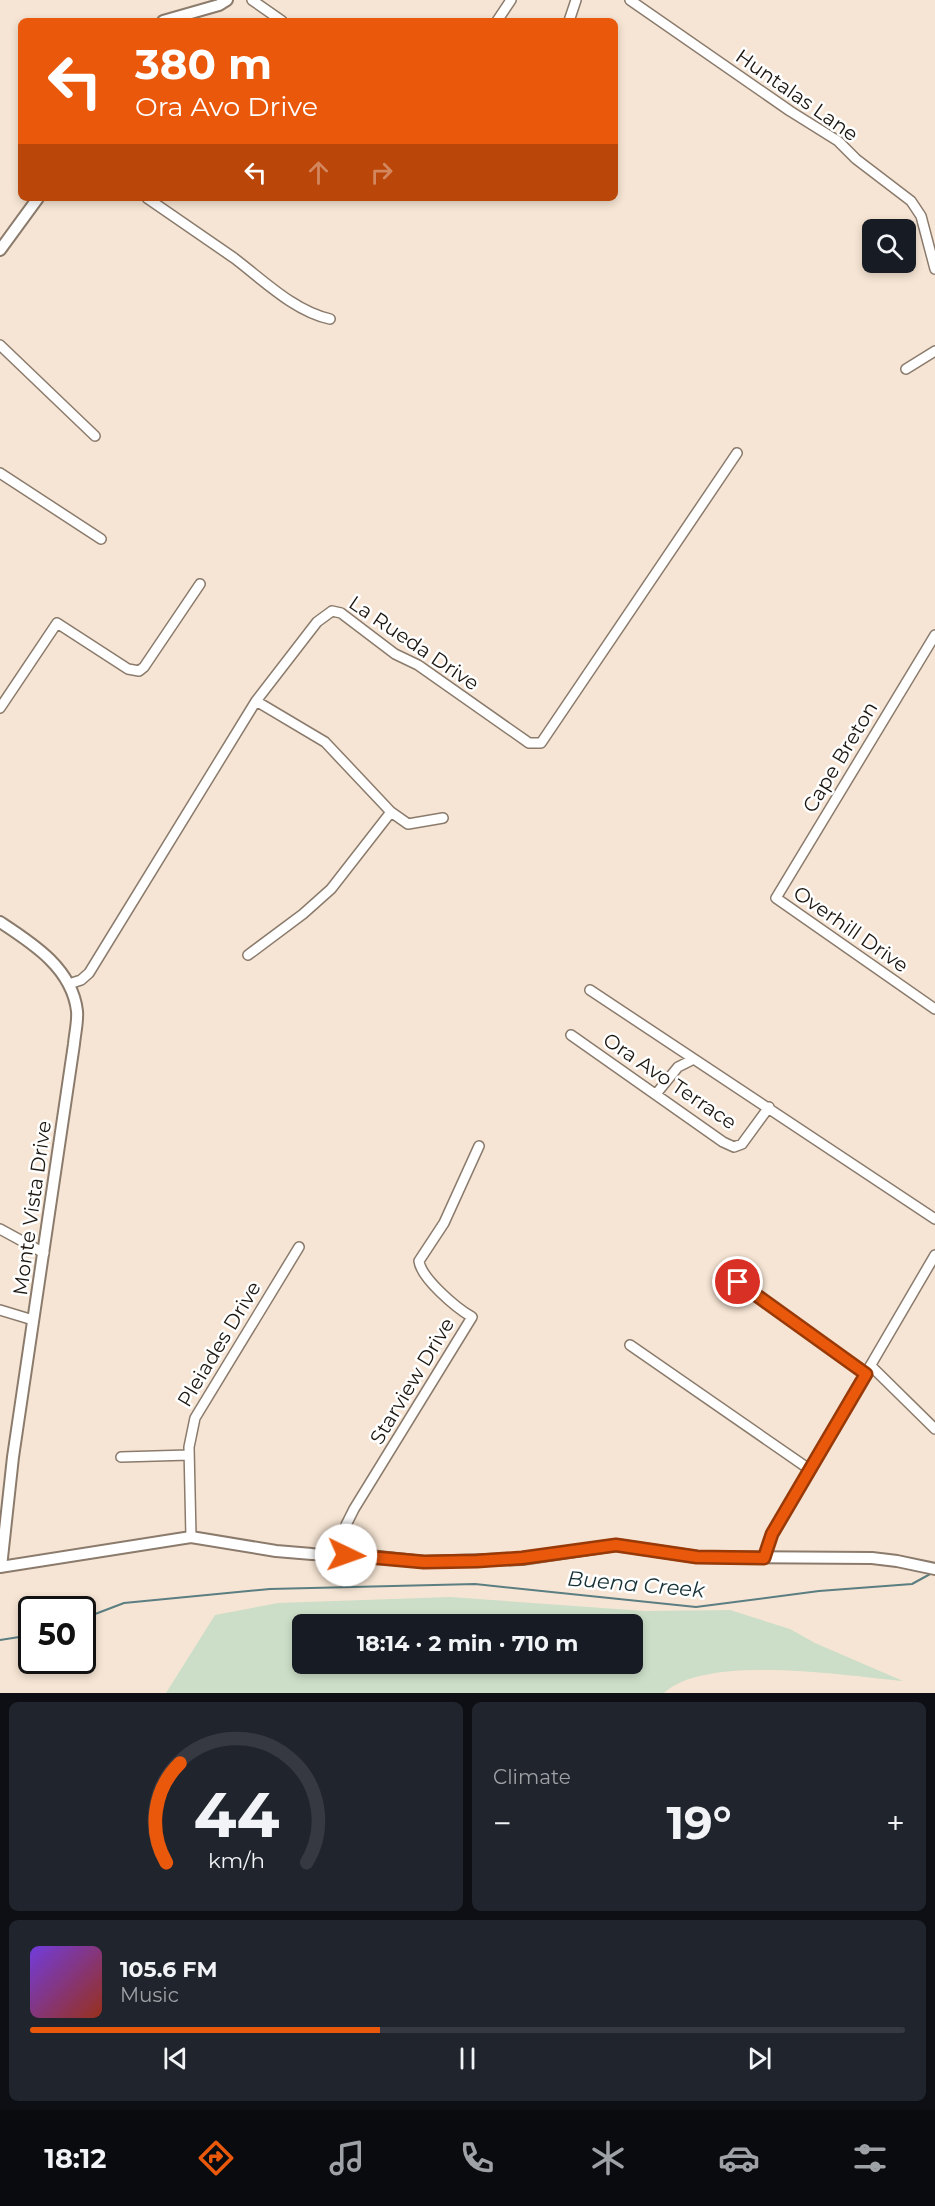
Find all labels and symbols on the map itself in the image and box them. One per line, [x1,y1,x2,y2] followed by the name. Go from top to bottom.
[731,44,863,146] street label: Huntalas Lane
[344,591,484,695] street label: La Rueda Drive
[797,697,883,817] street label: Cape Breton
[789,881,913,977] street label: Overhill Drive
[599,1028,741,1134] street label: Ora Avo Terrace
[8,1119,56,1297] street label: Monte Vista Drive
[712,1256,763,1307] pin
[172,1277,266,1411] street label: Pleiades Drive
[365,1313,459,1449] street label: Starview Drive
[314,1523,378,1587] position arrow
[566,1566,707,1603] water label: Buena Creek
[18,1596,96,1674] speed limit sign: 50

